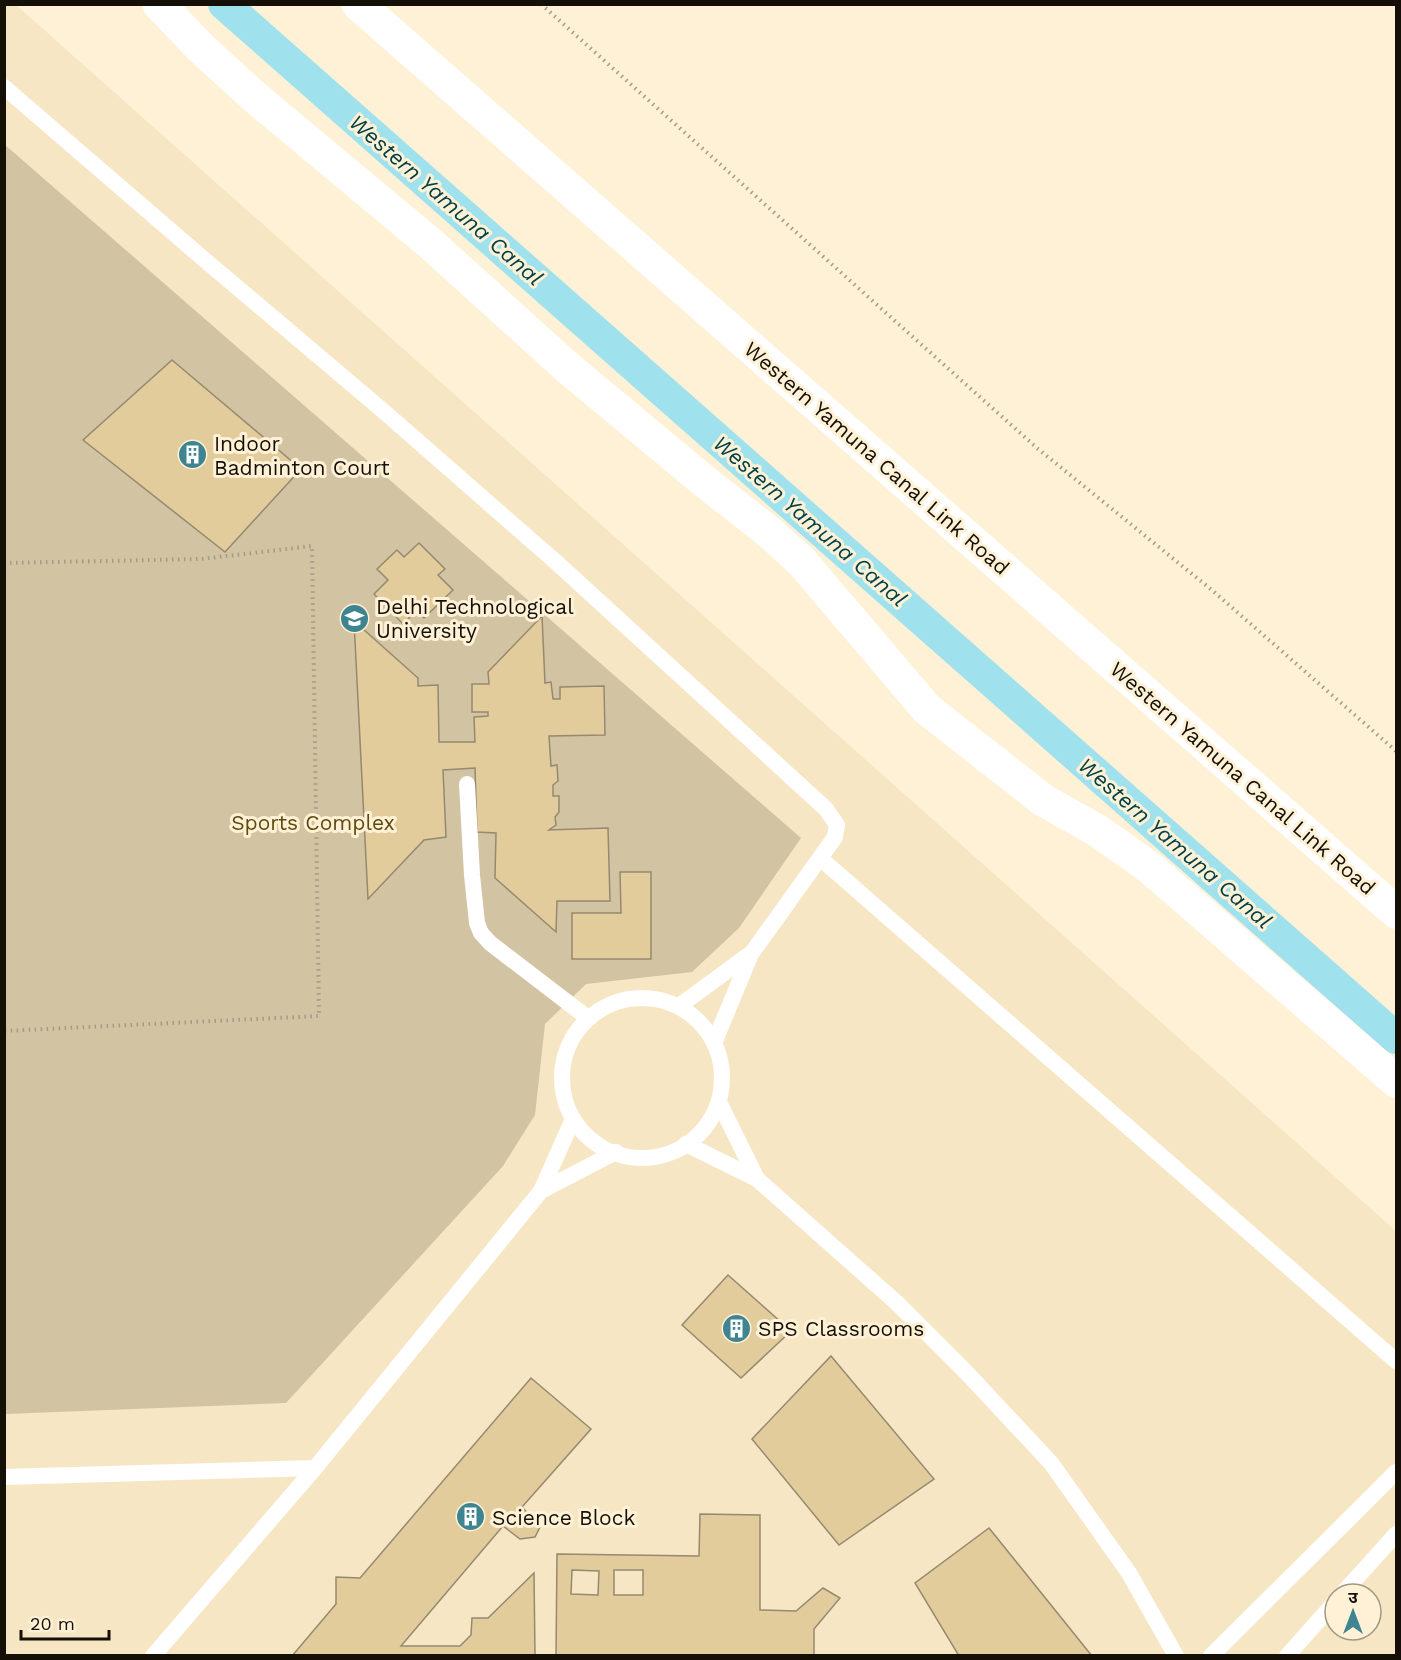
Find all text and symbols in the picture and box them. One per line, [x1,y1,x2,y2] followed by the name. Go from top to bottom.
[344,109,548,291] water label: Western Yamuna Canal
[738,335,1016,581] street label: Western Yamuna Canal Link Road
[708,430,912,612] water label: Western Yamuna Canal
[214,431,390,480] place label: Indoor Badminton Court
[177,439,209,471] building icon: Indoor Badminton Court
[376,594,574,643] place label: Delhi Technological University
[339,602,371,634] school or university icon: Delhi Technological University
[1104,655,1382,901] street label: Western Yamuna Canal Link Road
[1073,752,1277,934] water label: Western Yamuna Canal
[231,810,395,835] park label: Sports Complex
[721,1312,753,1344] building icon: SPS Classrooms
[758,1316,924,1341] place label: SPS Classrooms
[455,1501,487,1533] building icon: Science Block
[492,1505,635,1530] place label: Science Block
[1323,1582,1383,1642] north arrow
[1348,1588,1358,1607] text: उ
[21,1603,110,1641] scale bar
[30,1613,75,1634] text: 20 m

